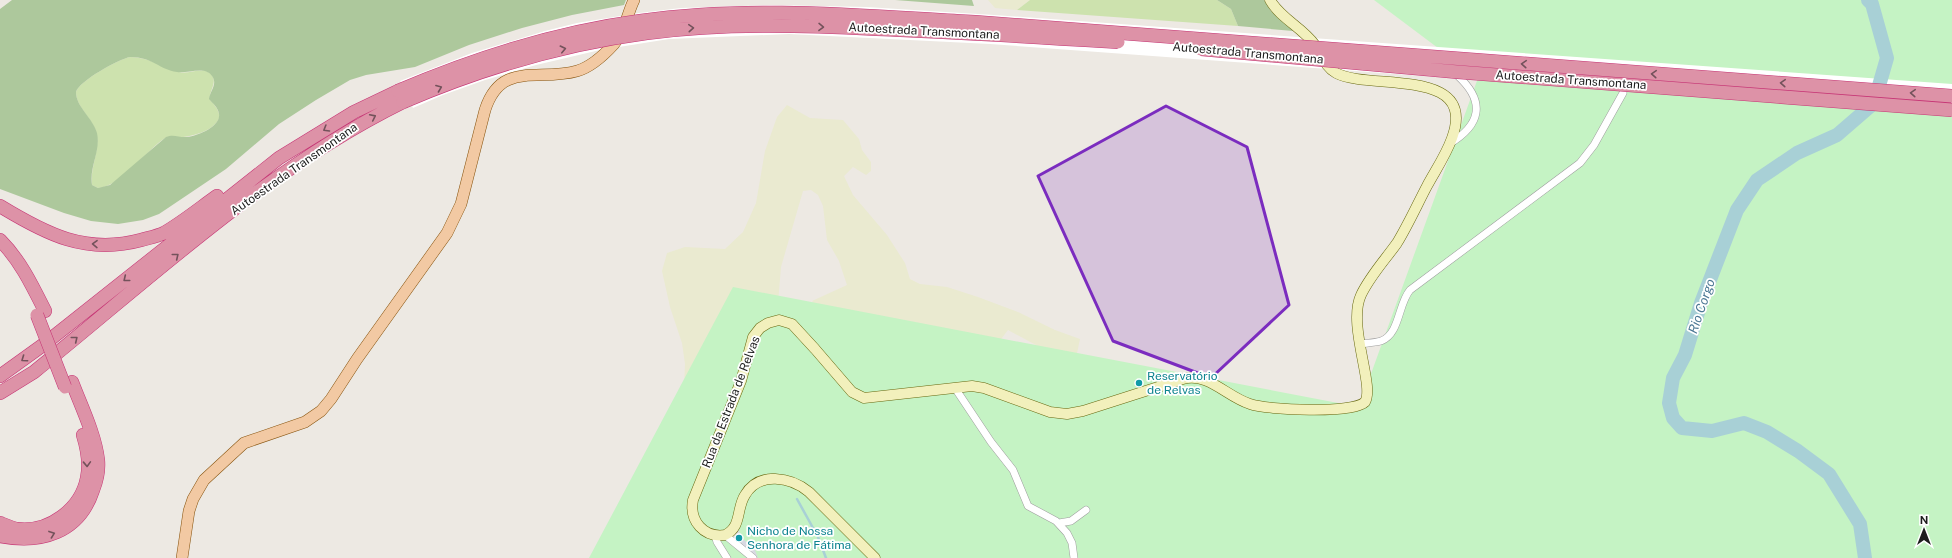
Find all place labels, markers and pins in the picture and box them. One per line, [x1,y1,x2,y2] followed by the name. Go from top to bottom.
[1147,369,1218,397] place label: Reservatório de Relvas
[1134,378,1144,388] marker: Reservatório de Relvas
[747,524,851,552] place label: Nicho de Nossa Senhora de Fátima
[734,533,744,543] marker: Nicho de Nossa Senhora de Fátima

